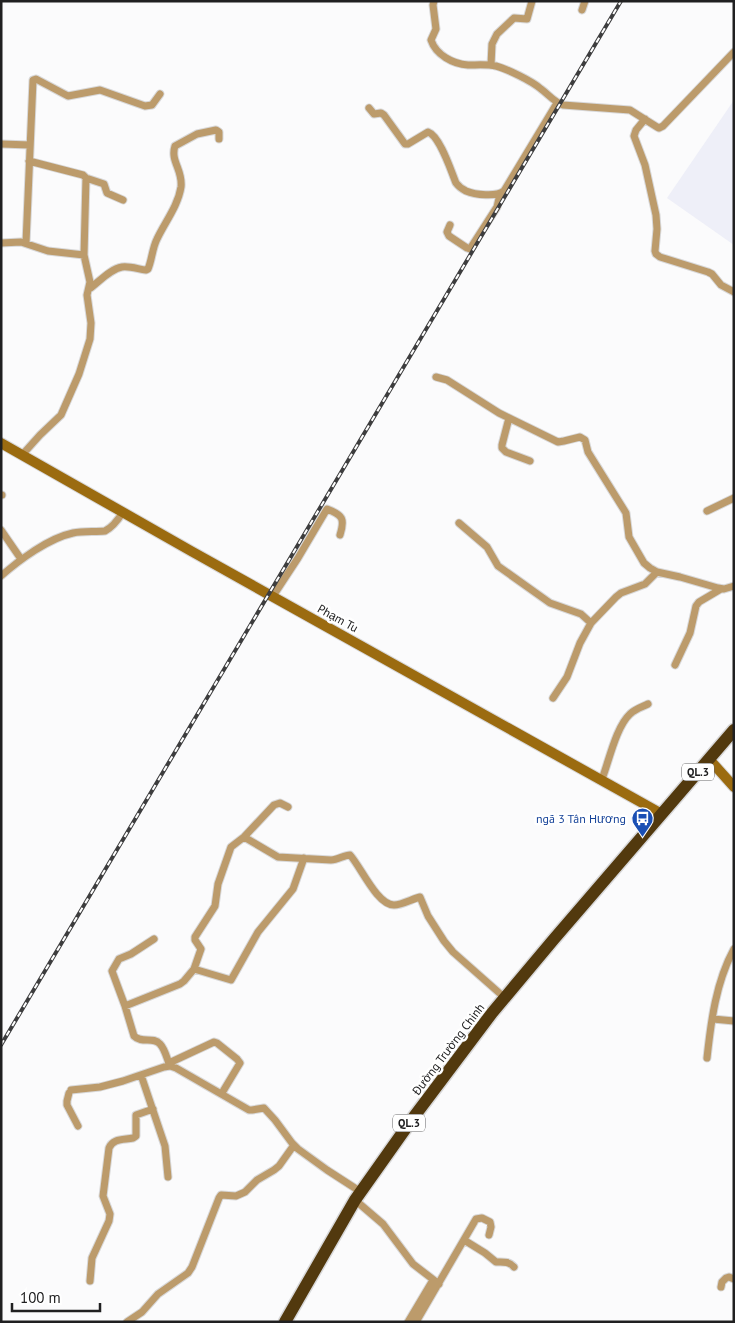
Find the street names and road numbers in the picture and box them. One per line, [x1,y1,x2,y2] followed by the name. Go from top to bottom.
[315,601,361,635] street label: Phạm Tu
[682,764,714,780] road number: QL.3
[408,1000,487,1099] street label: Đường Trường Chinh
[393,1114,425,1132] road number: QL.3

